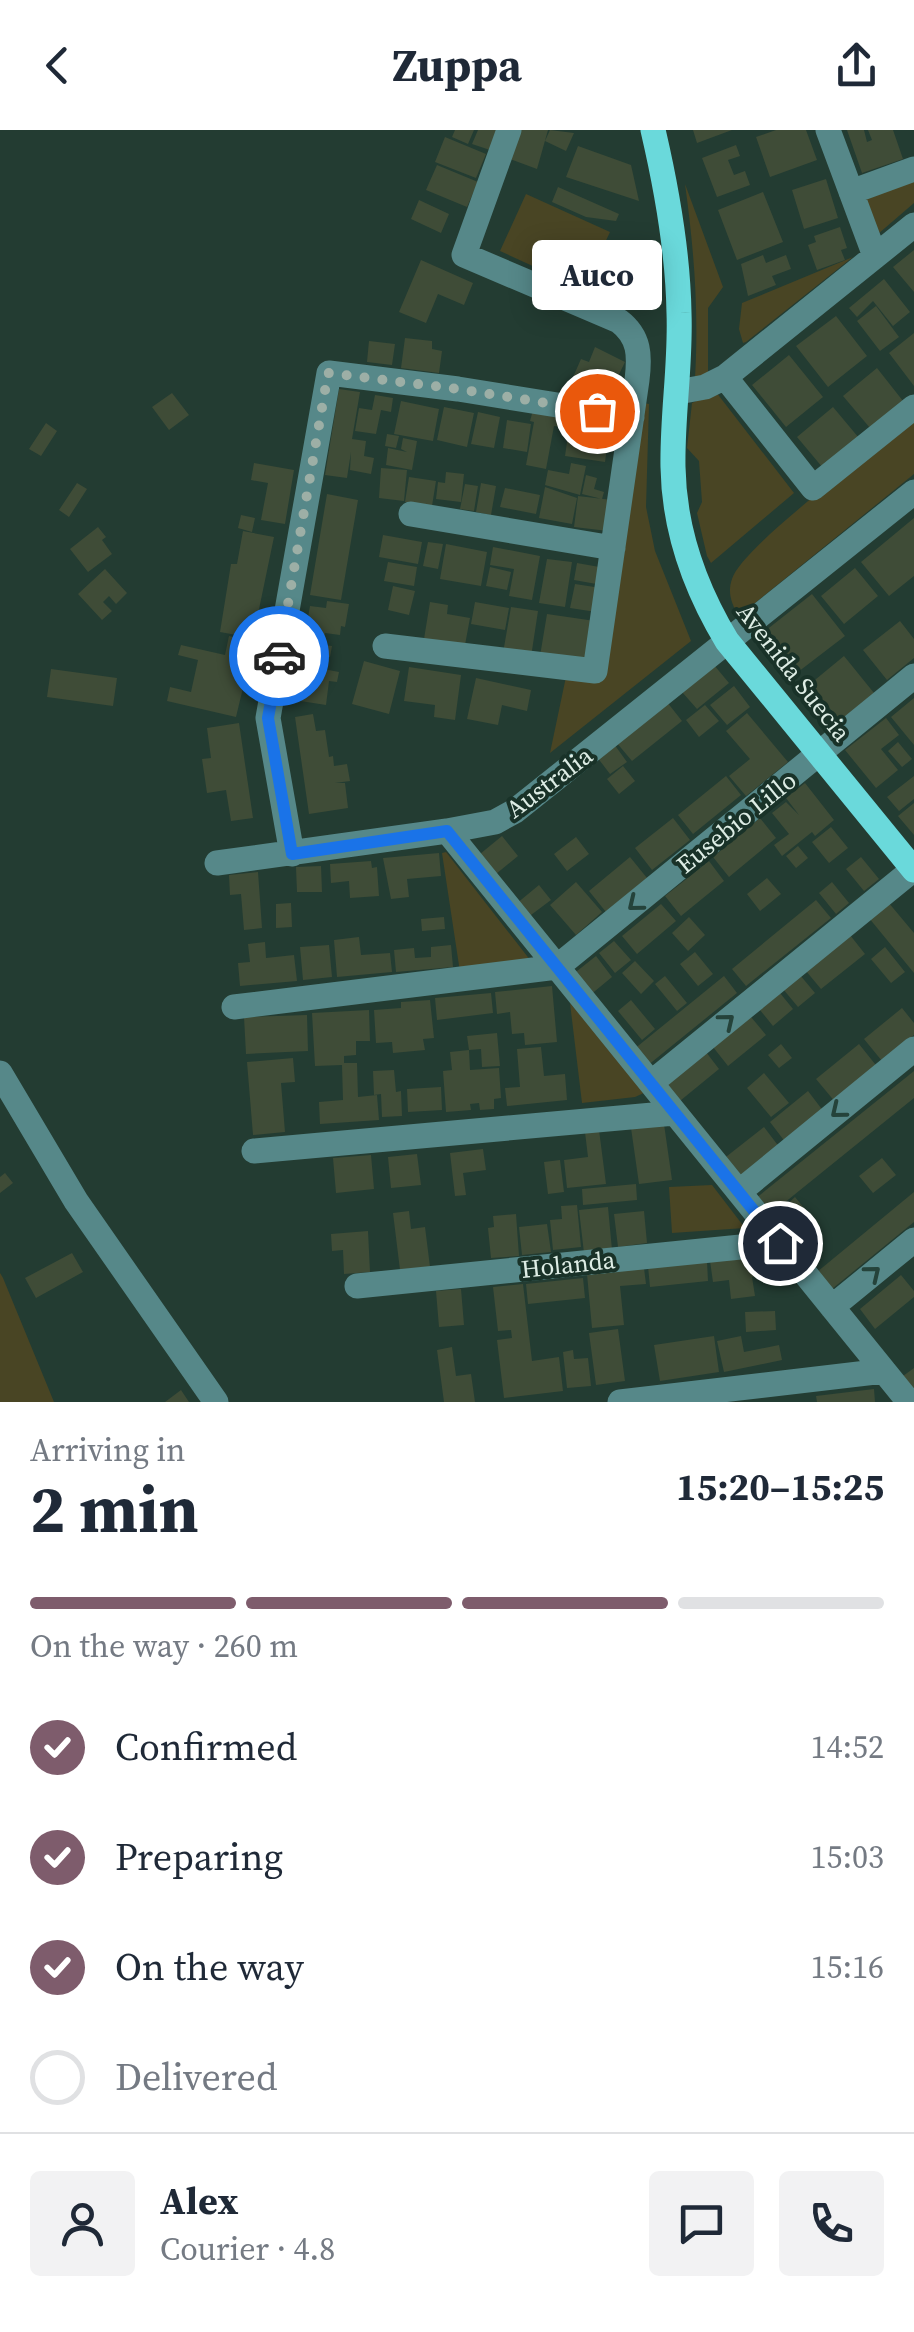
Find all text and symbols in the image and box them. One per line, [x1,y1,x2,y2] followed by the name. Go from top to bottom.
[392,34,522,96] text: Zuppa
[30,38,85,93] icon: back
[829,38,884,93] icon: share
[532,241,662,311] callout: Auco
[560,253,634,297] text: Auco
[555,369,640,454] pin
[570,384,625,439] icon: bag
[729,596,859,748] street label: Avenida Suecia
[229,606,329,706] courier
[252,629,307,684] icon: car
[499,738,599,826] street label: Australia
[669,763,803,881] street label: Eusebio Lillo
[628,892,646,910] one-way arrow
[715,1015,733,1033] one-way arrow
[832,1099,850,1117] one-way arrow
[738,1201,823,1286] pin
[753,1216,808,1271] icon: home
[519,1242,617,1286] street label: Holanda
[862,1267,880,1285] one-way arrow
[30,1428,185,1472] text: Arriving in
[676,1461,884,1513] text: 15:20–15:25
[30,1465,199,1554] text: 2 min
[30,1624,298,1668] text: On the way · 260 m
[30,1720,85,1775] icon: check
[115,1721,297,1773] text: Confirmed
[810,1725,884,1769] text: 14:52
[30,1830,85,1885] icon: check
[115,1831,283,1883] text: Preparing
[810,1835,884,1879] text: 15:03
[30,1940,85,1995] icon: check
[115,1941,304,1993] text: On the way
[810,1945,884,1989] text: 15:16
[115,2051,278,2103] text: Delivered
[30,2171,135,2276] button: person
[649,2171,754,2276] button: chat
[779,2171,884,2276] button: phone
[160,2175,238,2227] text: Alex
[160,2227,335,2271] text: Courier · 4.8

